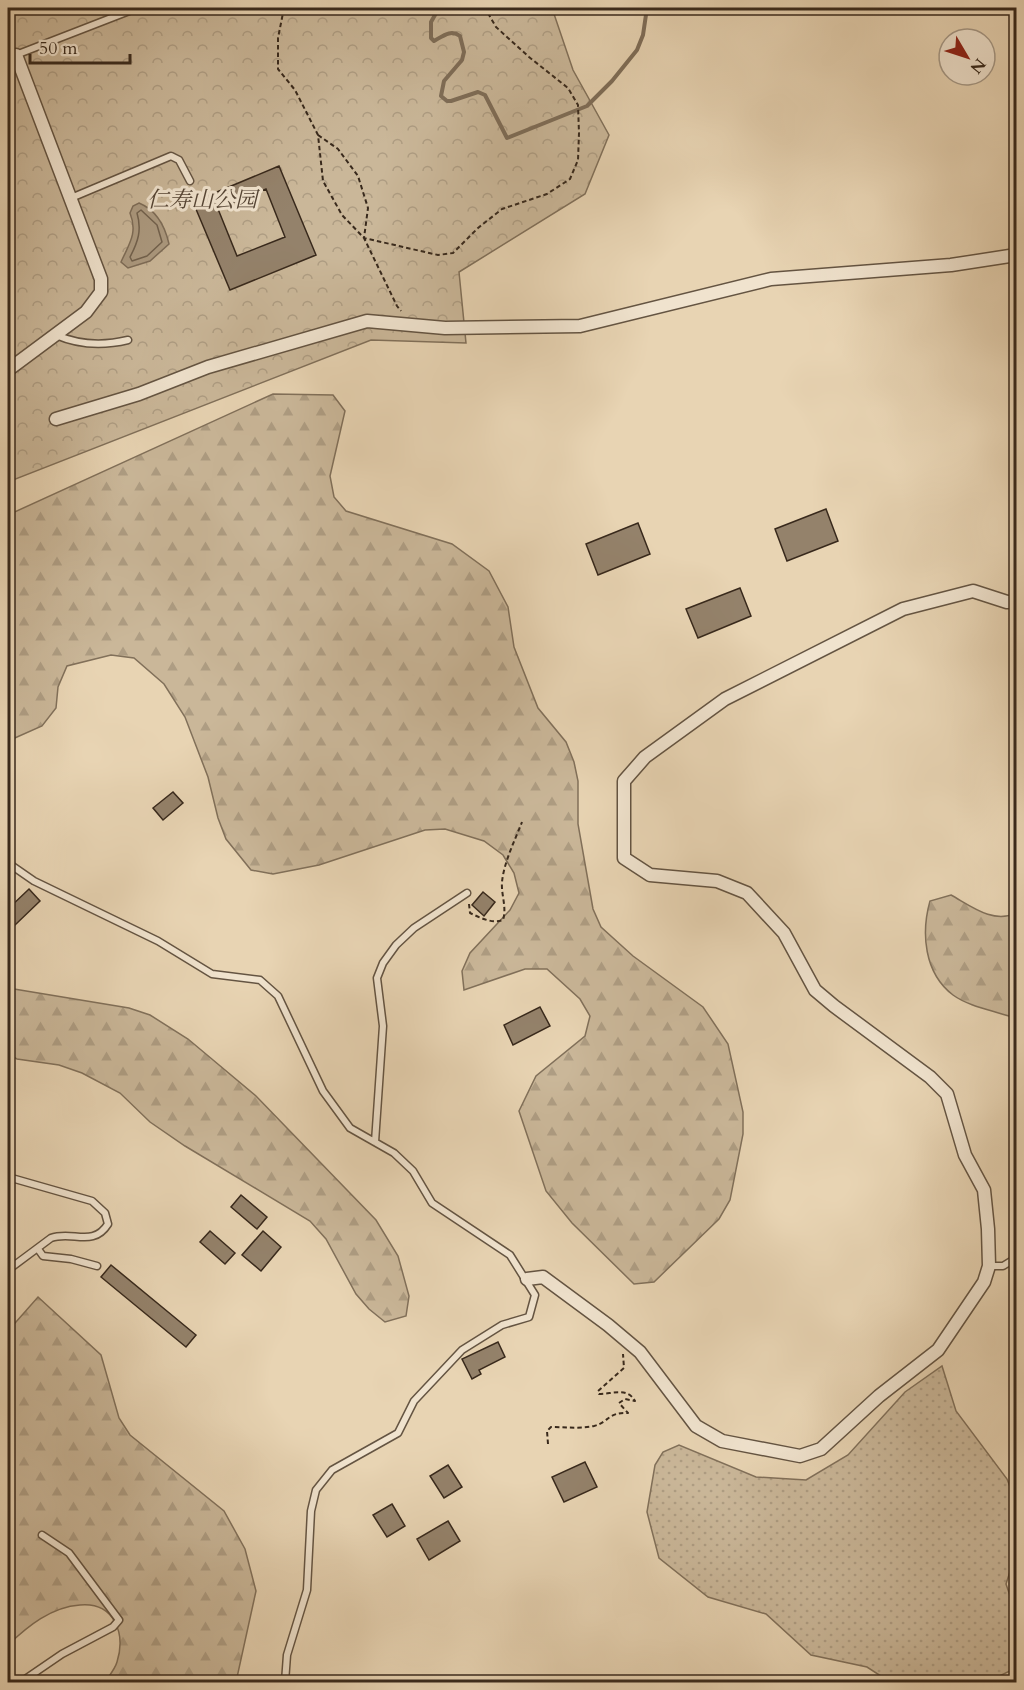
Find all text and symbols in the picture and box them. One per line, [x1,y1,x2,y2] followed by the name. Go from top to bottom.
[30,27,130,65] scale bar
[937,27,997,87] north arrow
[39,36,78,61] text: 50 m
[965,53,991,78] text: N
[147,185,260,215] park label: 仁寿山公园

